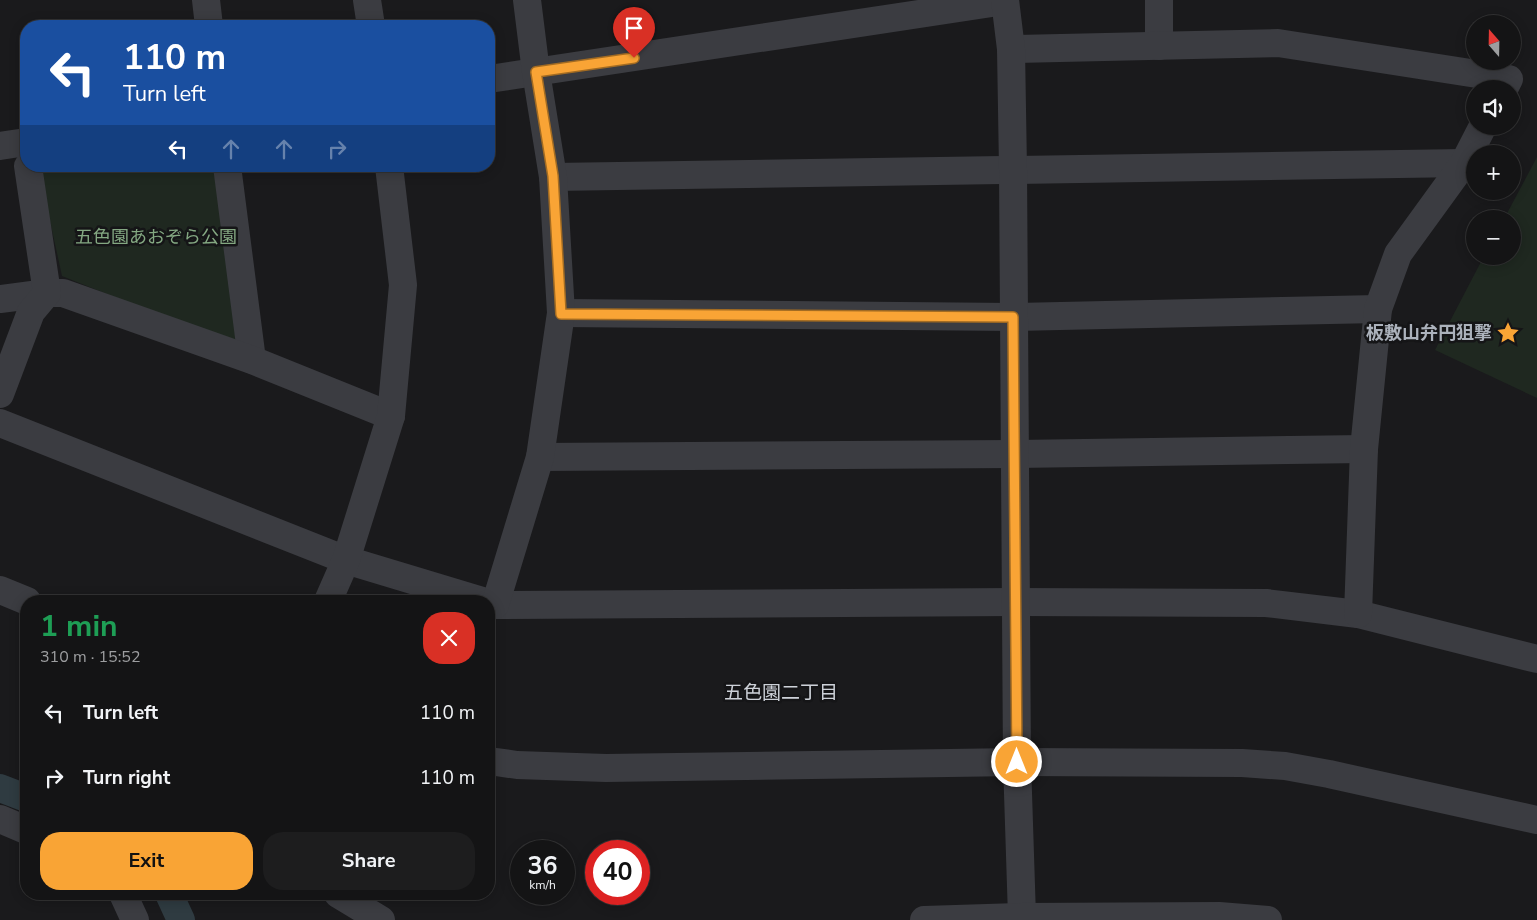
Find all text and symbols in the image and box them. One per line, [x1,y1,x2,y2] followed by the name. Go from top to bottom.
[613,7,655,58] pin
[620,14,648,42] icon: arrive
[1466,15,1521,70] north arrow
[1466,15,1521,265] map controls
[123,34,226,81] text: 110 m
[40,40,105,105] icon: left
[123,79,206,109] text: Turn left
[1466,80,1521,135] button: sound
[164,135,192,163] icon: left
[217,135,245,163] icon: ahead
[270,135,298,163] icon: ahead
[323,135,351,163] icon: right
[1466,145,1521,200] button: +
[1466,210,1521,265] button: −
[75,225,237,249] park label: 五色園あおぞら公園
[1495,320,1521,346] place icon: 板敷山弁円狙撃
[1366,321,1492,345] place label: 板敷山弁円狙撃
[40,606,118,647] text: 1 min
[423,612,475,664] button: close
[40,646,141,668] text: 310 m · 15:52
[724,680,838,706] district label: 五色園二丁目
[40,699,68,727] icon: left
[83,700,158,726] text: Turn left
[420,700,475,726] text: 110 m
[990,735,1042,787] position arrow
[40,764,68,792] icon: right
[83,765,170,791] text: Turn right
[420,765,475,791] text: 110 m
[40,832,253,890] button: Exit
[263,832,475,890] button: Share
[585,840,650,905] speed limit sign: 40
[527,849,558,883] text: 36
[529,877,556,893] text: km/h

